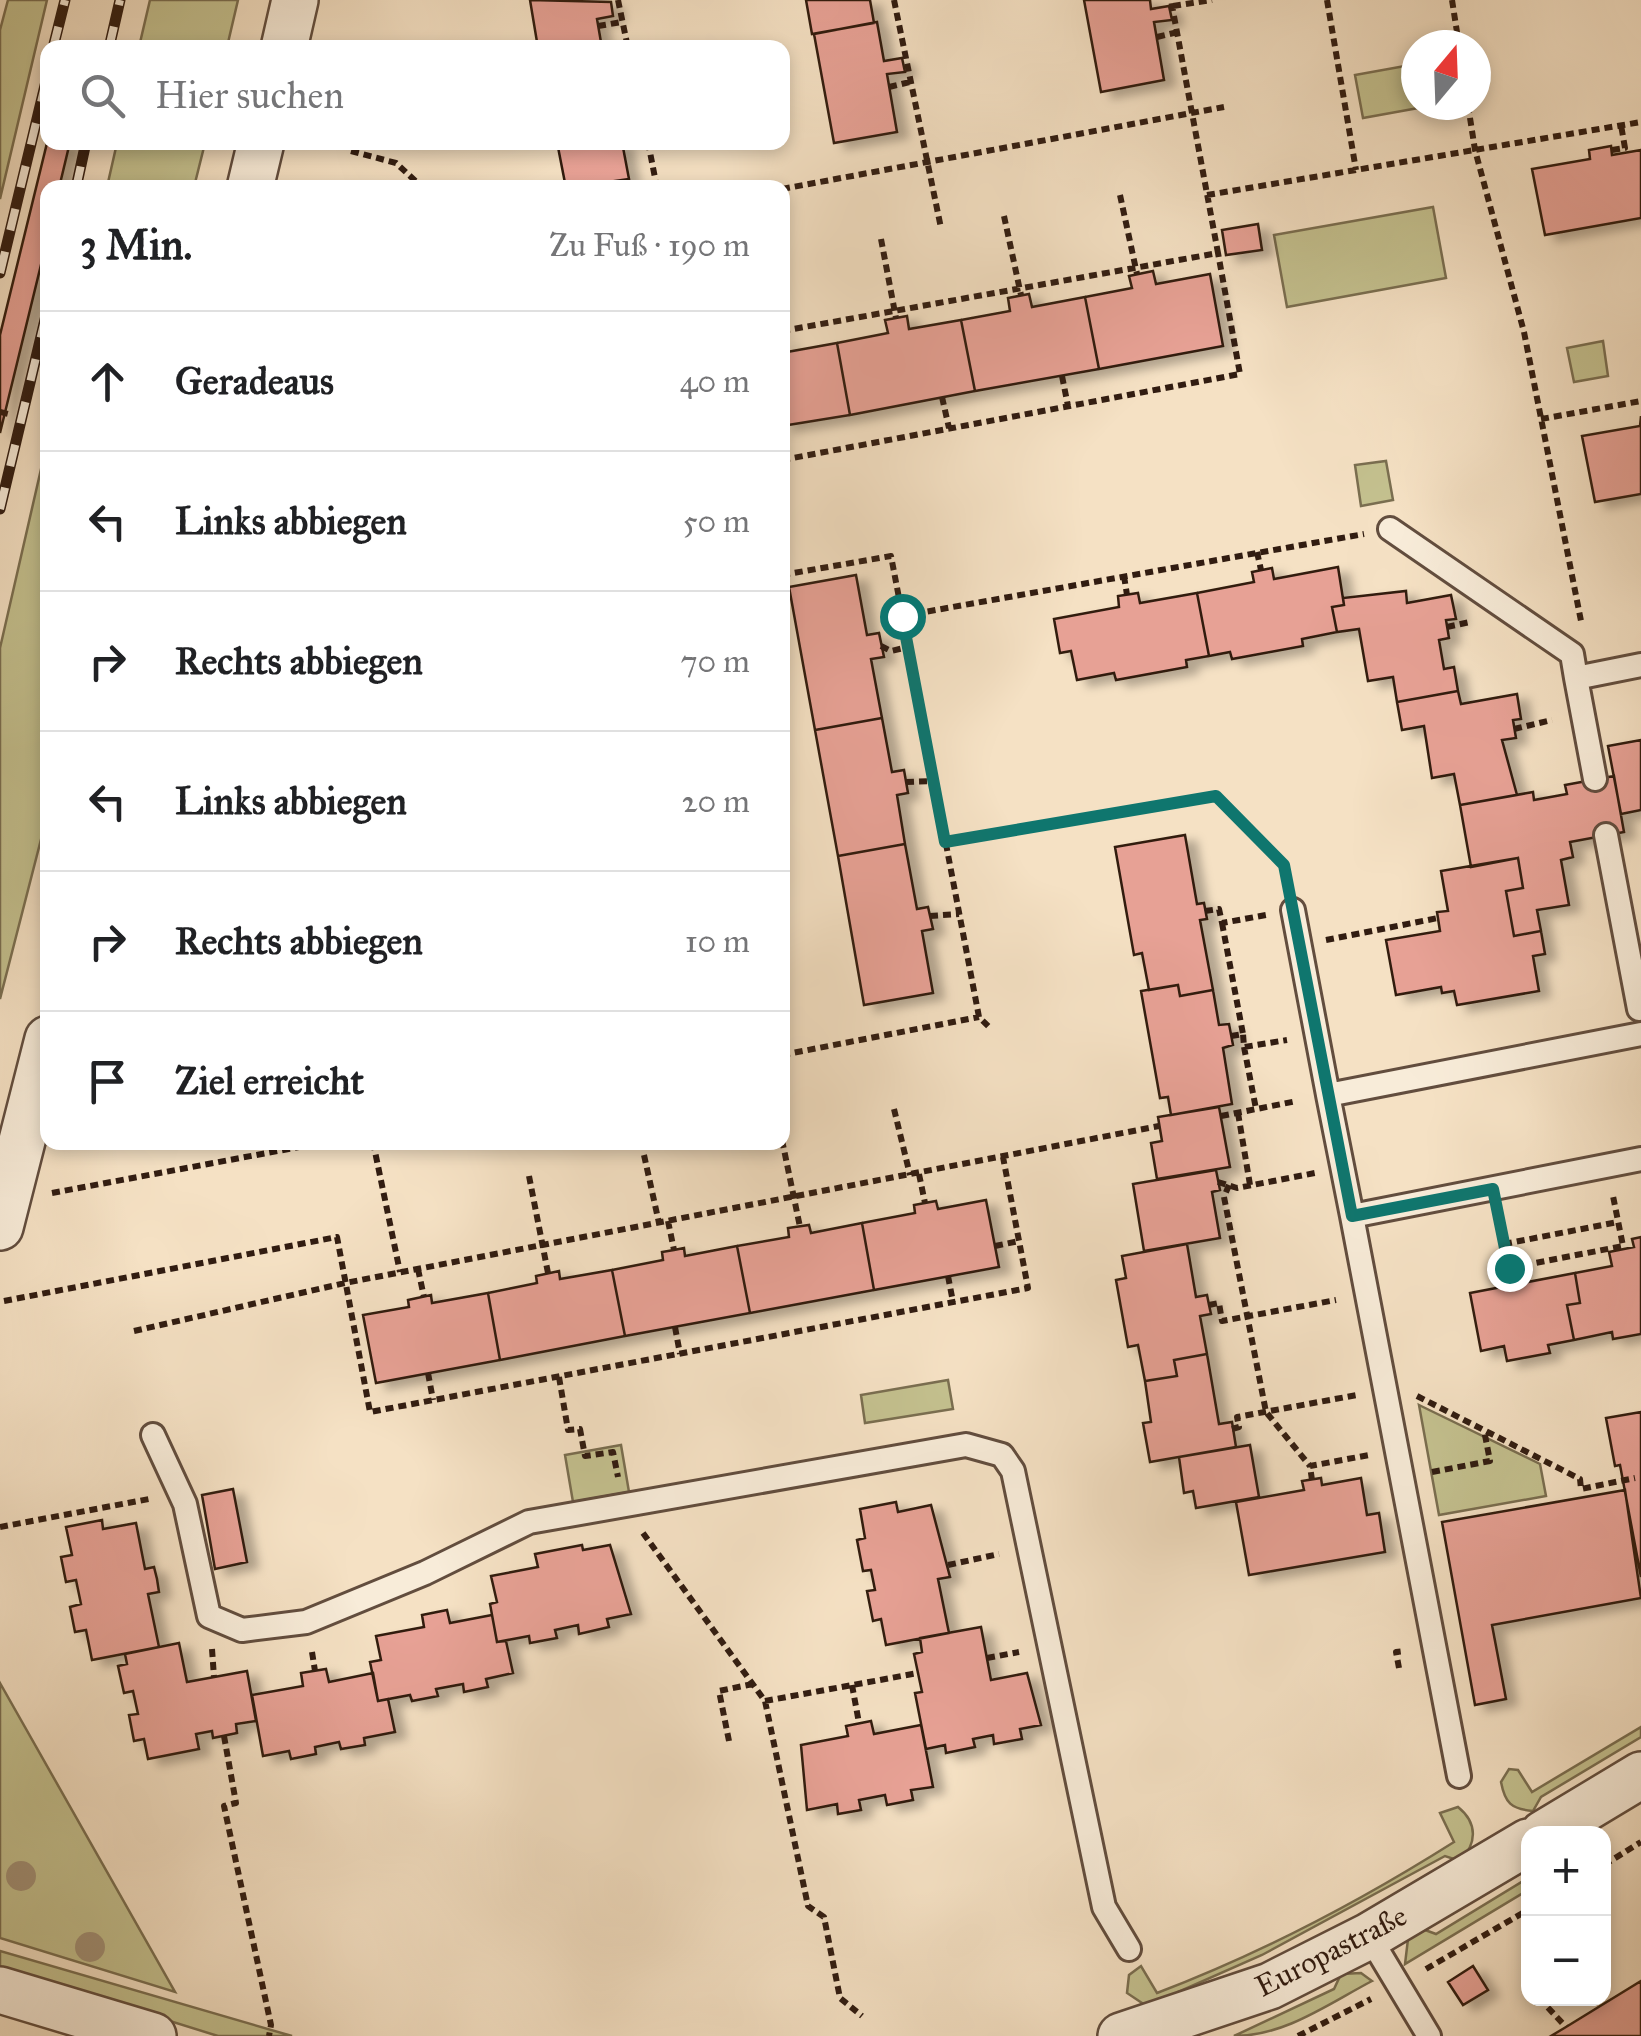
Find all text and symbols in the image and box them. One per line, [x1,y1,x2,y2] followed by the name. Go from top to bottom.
[1401,30,1491,120] north arrow
[40,40,790,150] search box
[75,68,130,123] icon: search
[155,72,344,118] text: Hier suchen
[80,219,192,271] text: 3 Min.
[549,226,750,265] text: Zu Fuß · 190 m
[80,354,135,409] icon: ahead
[175,358,334,404] text: Geradeaus
[680,362,750,401] text: 40 m
[80,494,135,549] icon: left
[175,498,407,544] text: Links abbiegen
[683,502,750,541] text: 50 m
[880,594,926,640] route start
[80,634,135,689] icon: right
[175,638,423,684] text: Rechts abbiegen
[681,642,750,681] text: 70 m
[80,774,135,829] icon: left
[175,778,407,824] text: Links abbiegen
[682,782,750,821] text: 20 m
[80,914,135,969] icon: right
[175,918,423,964] text: Rechts abbiegen
[685,922,750,961] text: 10 m
[80,1054,135,1109] icon: arrive
[175,1058,364,1104] text: Ziel erreicht
[1487,1246,1533,1292] route end
[1521,1826,1611,2006] map controls
[1521,1826,1611,1916] button: +
[1249,1897,1413,2005] street label: Europastraße
[1521,1916,1611,2006] button: −

